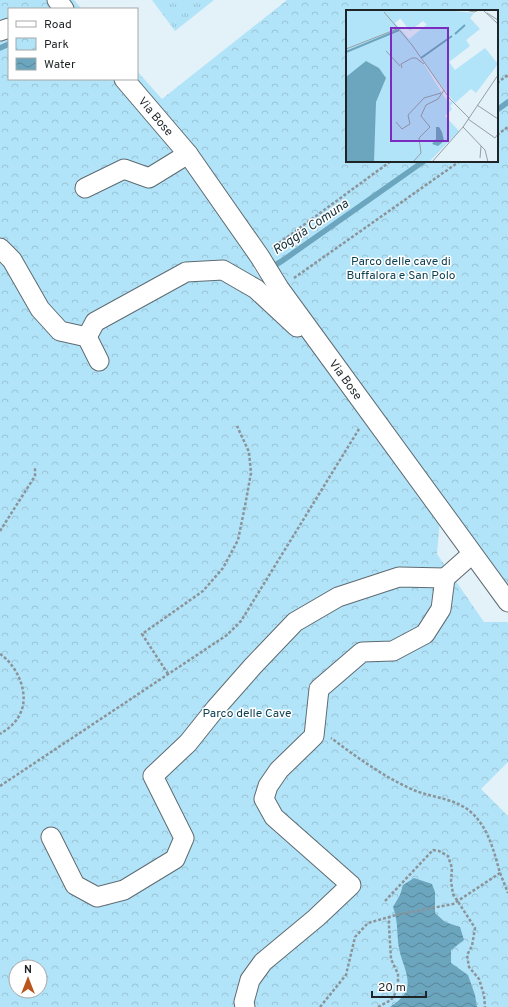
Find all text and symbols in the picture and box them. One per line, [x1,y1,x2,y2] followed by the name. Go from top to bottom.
[8,8,138,80] legend
[346,10,498,162] inset map
[44,17,72,33] text: Road
[44,37,69,53] text: Park
[44,57,76,73] text: Water
[134,94,176,140] street label: Via Bose
[270,196,352,259] water label: Roggia Comuna
[346,254,456,284] park label: Parco delle cave di Buffalora e San Polo
[325,357,365,404] street label: Via Bose
[202,706,292,722] park label: Parco delle Cave
[8,959,48,999] north arrow
[24,963,32,977] text: N
[372,973,426,999] scale bar
[378,980,406,996] text: 20 m

